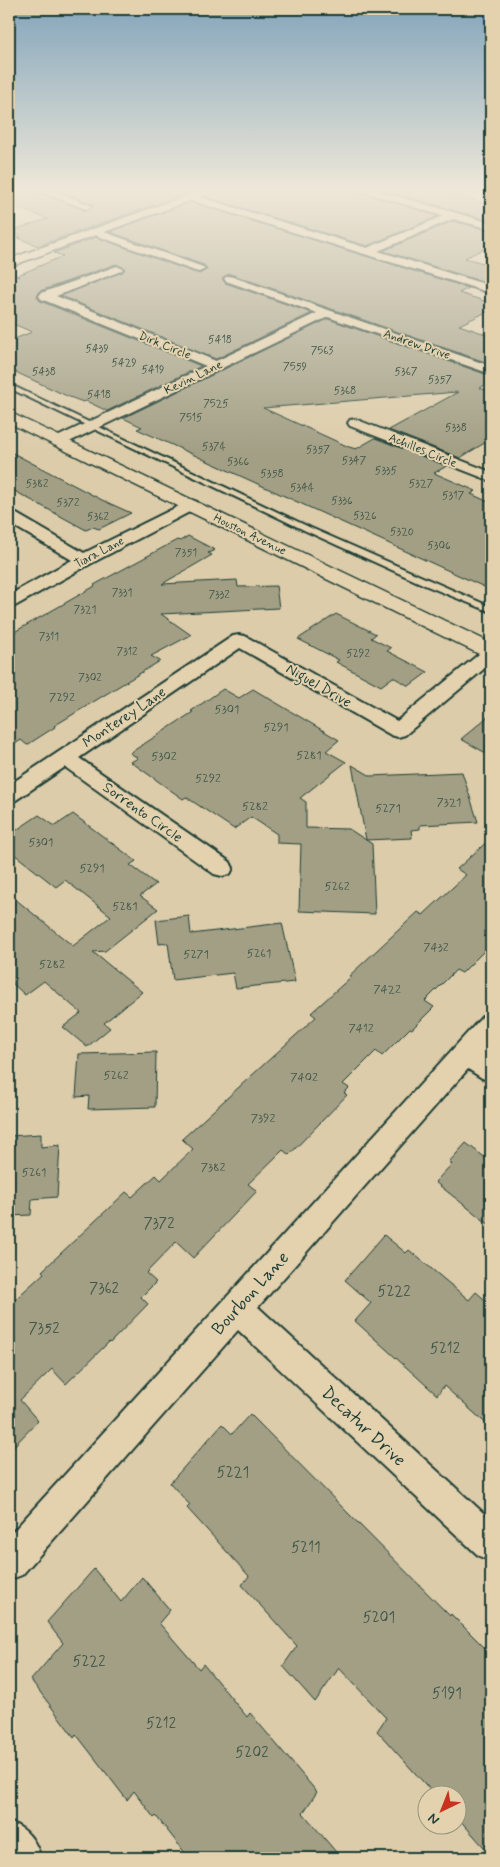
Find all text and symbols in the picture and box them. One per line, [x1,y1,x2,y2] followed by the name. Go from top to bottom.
[381,326,452,364] street label: Andrew Drive
[136,328,193,364] street label: Dirk Circle
[208,333,232,347] house number: 5418
[85,342,109,356] house number: 5439
[311,344,333,358] house number: 7563
[111,356,137,370] house number: 5429
[162,357,225,399] street label: Kevin Lane
[283,360,307,374] house number: 7559
[142,363,164,377] house number: 5419
[32,365,56,379] house number: 5438
[394,365,418,379] house number: 5367
[428,373,452,387] house number: 5357
[334,384,356,398] house number: 5368
[87,388,111,402] house number: 5418
[203,397,229,411] house number: 7525
[179,411,203,425] house number: 7515
[445,421,467,435] house number: 5338
[386,430,459,472] street label: Achilles Circle
[202,440,226,454] house number: 5374
[306,443,330,457] house number: 5357
[342,454,367,468] house number: 5347
[227,455,249,469] house number: 5366
[375,464,398,478] house number: 5335
[260,467,284,481] house number: 5358
[26,477,49,491] house number: 5382
[409,477,434,491] house number: 5327
[290,481,315,495] house number: 5344
[442,489,464,503] house number: 5317
[331,494,353,508] house number: 5336
[57,496,80,510] house number: 5372
[353,509,377,523] house number: 5326
[87,510,110,524] house number: 5362
[211,510,289,559] street label: Houston Avenue
[390,525,414,539] house number: 5320
[72,533,127,573] street label: Tiara Lane
[427,539,451,553] house number: 5306
[175,546,197,560] house number: 7351
[112,586,132,600] house number: 7331
[208,588,230,602] house number: 7332
[74,603,96,617] house number: 7321
[39,630,59,644] house number: 7311
[117,645,138,659] house number: 7312
[346,647,370,661] house number: 5292
[282,659,355,714] street label: Niguel Drive
[78,671,102,685] house number: 7302
[79,682,170,753] street label: Monterey Lane
[49,690,75,706] house number: 7292
[215,702,239,718] house number: 5301
[263,720,289,736] house number: 5291
[296,748,322,764] house number: 5281
[151,749,177,765] house number: 5302
[195,771,221,787] house number: 5292
[98,778,187,848] street label: Sorrento Circle
[437,795,461,811] house number: 7321
[242,799,268,815] house number: 5282
[375,801,401,817] house number: 5271
[29,835,53,851] house number: 5301
[79,861,105,877] house number: 5291
[324,879,350,895] house number: 5262
[112,899,138,915] house number: 5281
[423,940,449,956] house number: 7432
[247,946,271,962] house number: 5261
[183,947,209,963] house number: 5271
[39,957,65,973] house number: 5282
[373,982,401,998] house number: 7422
[348,1021,374,1037] house number: 7412
[103,1068,129,1084] house number: 5262
[290,1070,318,1086] house number: 7402
[251,1111,275,1127] house number: 7392
[201,1160,225,1176] house number: 7382
[22,1165,46,1181] house number: 5261
[143,1214,175,1234] house number: 7372
[207,1247,295,1341] street label: Bourbon Lane
[89,1279,119,1299] house number: 7362
[377,1282,411,1302] house number: 5222
[28,1319,60,1339] house number: 7352
[430,1339,460,1359] house number: 5212
[316,1381,411,1472] street label: Decatur Drive
[217,1463,249,1483] house number: 5221
[291,1538,321,1558] house number: 5211
[363,1608,395,1628] house number: 5201
[72,1652,106,1672] house number: 5222
[432,1684,462,1704] house number: 5191
[146,1714,176,1734] house number: 5212
[235,1743,269,1763] house number: 5202
[418,1784,468,1834] north arrow
[424,1809,443,1829] text: N

